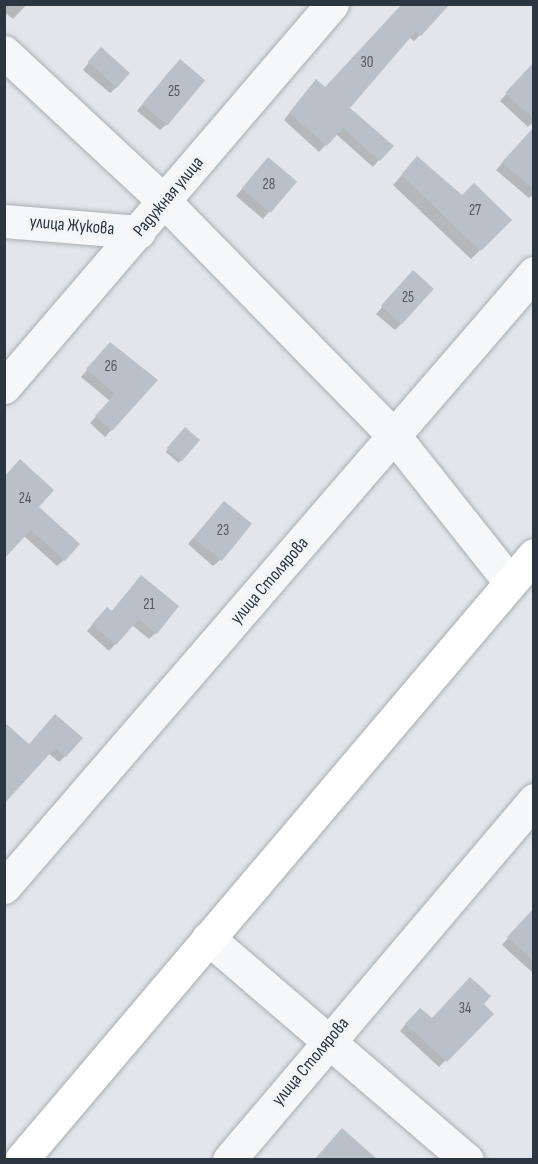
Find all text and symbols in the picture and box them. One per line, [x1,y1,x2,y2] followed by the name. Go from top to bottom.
[361,54,373,72] house number: 30
[168,83,180,101] house number: 25
[129,153,209,241] street label: Радужная улица
[263,176,275,194] house number: 28
[469,202,481,220] house number: 27
[29,212,115,240] street label: улица Жукова
[402,289,414,307] house number: 25
[105,358,117,376] house number: 26
[19,490,31,508] house number: 24
[217,522,229,540] house number: 23
[226,533,314,629] street label: улица Столярова
[143,596,155,614] house number: 21
[459,1000,471,1018] house number: 34
[268,1014,354,1110] street label: улица Столярова

